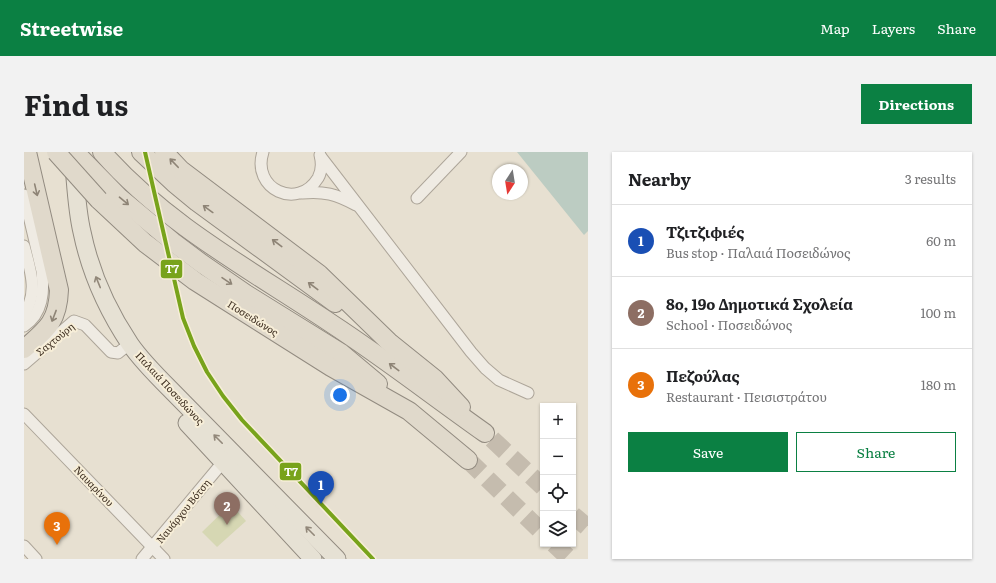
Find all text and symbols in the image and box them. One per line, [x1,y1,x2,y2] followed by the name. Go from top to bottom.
[20,14,123,42] text: Streetwise
[820,18,850,38] text: Map
[872,18,915,38] text: Layers
[937,18,976,38] text: Share
[24,83,128,125] text: Find us
[861,84,972,124] button: Directions
[169,158,179,168] one-way arrow
[492,164,528,200] north arrow
[628,166,691,191] text: Nearby
[905,169,956,188] text: 3 results
[33,183,41,196] one-way arrow
[119,197,129,206] one-way arrow
[202,205,213,214] one-way arrow
[666,220,744,243] text: Τζιτζιφιές
[638,231,644,250] text: 1
[926,231,956,250] text: 60 m
[271,238,282,247] one-way arrow
[666,243,851,262] text: Bus stop · Παλαιά Ποσειδώνος
[160,259,183,279] line badge: Τ7
[165,260,179,276] text: Τ7
[93,276,101,288] one-way arrow
[221,277,232,285] one-way arrow
[307,282,318,290] one-way arrow
[666,292,853,315] text: 8ο, 19ο Δημοτικά Σχολεία
[225,296,282,339] street label: Ποσειδώνος
[638,303,644,322] text: 2
[920,303,956,322] text: 100 m
[50,310,58,322] one-way arrow
[666,315,792,334] text: School · Ποσειδώνος
[32,318,77,359] street label: Σαχτούρη
[133,348,208,427] street label: Παλαιά Ποσειδώνος
[389,363,400,372] one-way arrow
[666,364,740,387] text: Πεζούλας
[637,375,645,394] text: 3
[921,375,956,394] text: 180 m
[330,385,350,405] your location
[666,387,827,406] text: Restaurant · Πεισιστράτου
[540,403,576,547] map controls
[540,403,576,439] button: +
[628,432,788,472] button: Save
[796,432,956,472] button: Share
[213,434,223,444] one-way arrow
[540,439,576,475] button: −
[71,462,118,509] street label: Ναυαρίνου
[279,462,302,481] line badge: Τ7
[284,463,298,479] text: Τ7
[308,471,334,504] pin: 1
[152,475,213,546] street label: Ναυάρχου Βότση
[540,475,576,511] button: locate
[214,492,240,525] pin: 2
[540,511,576,547] button: layers
[44,512,70,545] pin: 3
[305,526,315,536] one-way arrow

